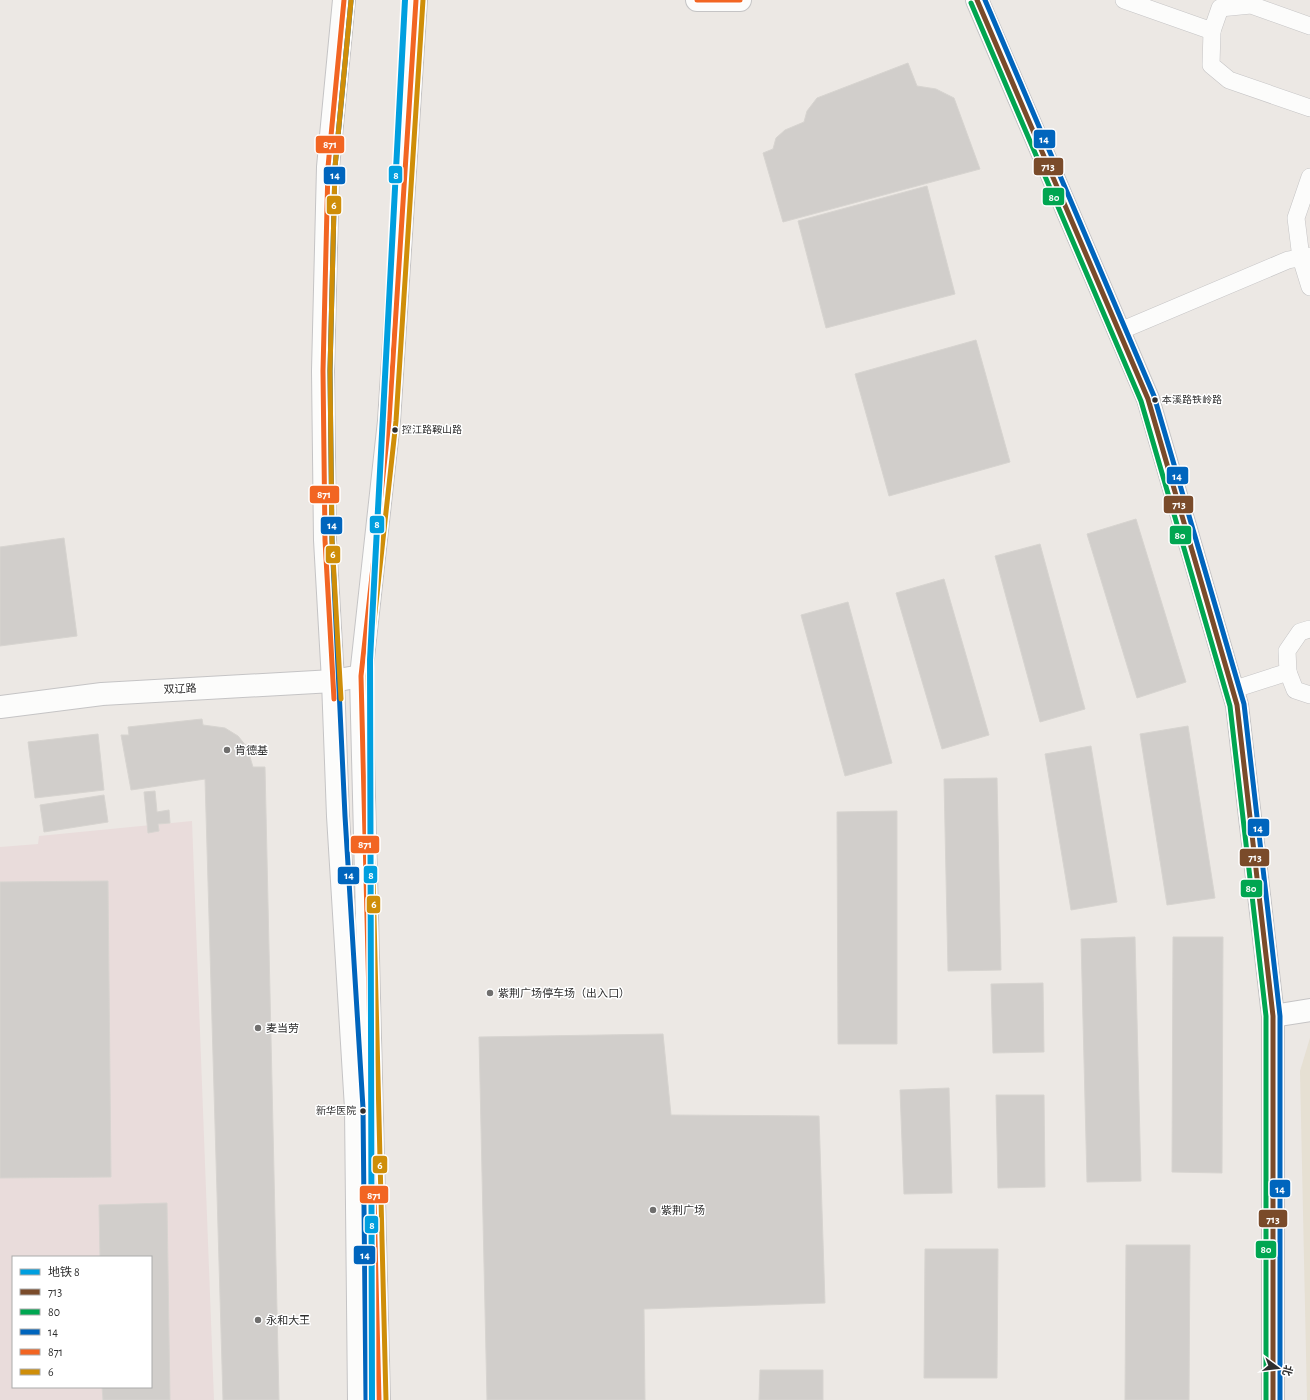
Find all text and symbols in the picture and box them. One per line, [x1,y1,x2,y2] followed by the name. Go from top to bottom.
[1033,129,1056,149] line badge: 14
[1039,134,1049,145] text: 14
[315,135,345,154] line badge: 871
[323,139,337,150] text: 871
[1033,157,1064,176] line badge: 713
[1041,161,1055,172] text: 713
[388,165,403,184] line badge: 8
[323,166,346,185] line badge: 14
[330,170,340,181] text: 14
[393,170,399,181] text: 8
[1042,187,1065,206] line badge: 80
[1048,192,1060,203] text: 80
[326,195,342,215] line badge: 6
[331,200,337,211] text: 6
[1162,394,1222,405] place label: 本溪路铁岭路
[1150,395,1160,405] marker: 本溪路铁岭路
[402,424,462,435] place label: 控江路鞍山路
[390,425,400,435] marker: 控江路鞍山路
[1166,466,1189,485] line badge: 14
[1172,471,1182,482] text: 14
[309,485,340,504] line badge: 871
[317,489,331,500] text: 871
[1163,495,1194,514] line badge: 713
[1172,499,1186,510] text: 713
[369,515,385,534] line badge: 8
[320,516,343,535] line badge: 14
[374,519,380,530] text: 8
[327,520,337,531] text: 14
[1169,525,1192,545] line badge: 80
[1174,530,1186,541] text: 80
[325,545,341,564] line badge: 6
[330,549,336,560] text: 6
[163,682,197,695] street label: 双辽路
[235,744,268,756] place label: 肯德基
[222,745,232,755] marker: 肯德基
[1247,818,1270,837] line badge: 14
[1253,823,1263,834] text: 14
[350,835,380,854] line badge: 871
[358,839,372,850] text: 871
[1239,848,1270,867] line badge: 713
[1248,852,1262,863] text: 713
[363,865,378,884] line badge: 8
[337,866,360,885] line badge: 14
[344,870,354,881] text: 14
[368,870,374,881] text: 8
[1240,879,1263,898] line badge: 80
[1245,883,1257,894] text: 80
[366,895,381,914] line badge: 6
[371,899,377,910] text: 6
[498,987,630,999] place label: 紫荆广场停车场（出入口）
[485,988,495,998] marker: 紫荆广场停车场（出入口）
[253,1023,263,1033] marker: 麦当劳
[266,1023,299,1034] place label: 麦当劳
[316,1105,356,1116] place label: 新华医院
[358,1106,368,1116] marker: 新华医院
[372,1155,388,1174] line badge: 6
[377,1160,383,1171] text: 6
[1269,1179,1291,1198] line badge: 14
[1275,1184,1285,1195] text: 14
[359,1185,389,1204] line badge: 871
[367,1190,381,1201] text: 871
[661,1204,705,1216] place label: 紫荆广场
[648,1205,658,1215] marker: 紫荆广场
[1258,1209,1288,1228] line badge: 713
[1266,1214,1280,1225] text: 713
[364,1215,379,1234] line badge: 8
[369,1220,375,1231] text: 8
[1255,1240,1277,1259] line badge: 80
[1260,1244,1272,1255] text: 80
[353,1245,376,1265] line badge: 14
[360,1250,370,1261] text: 14
[12,1256,152,1388] legend
[48,1265,80,1278] text: 地铁 8
[48,1286,62,1298] text: 713
[48,1306,60,1318] text: 80
[266,1314,310,1326] place label: 永和大王
[253,1315,263,1325] marker: 永和大王
[48,1326,58,1338] text: 14
[48,1346,63,1358] text: 871
[1258,1348,1298,1388] north arrow
[1280,1364,1294,1377] text: 北
[48,1366,54,1378] text: 6

